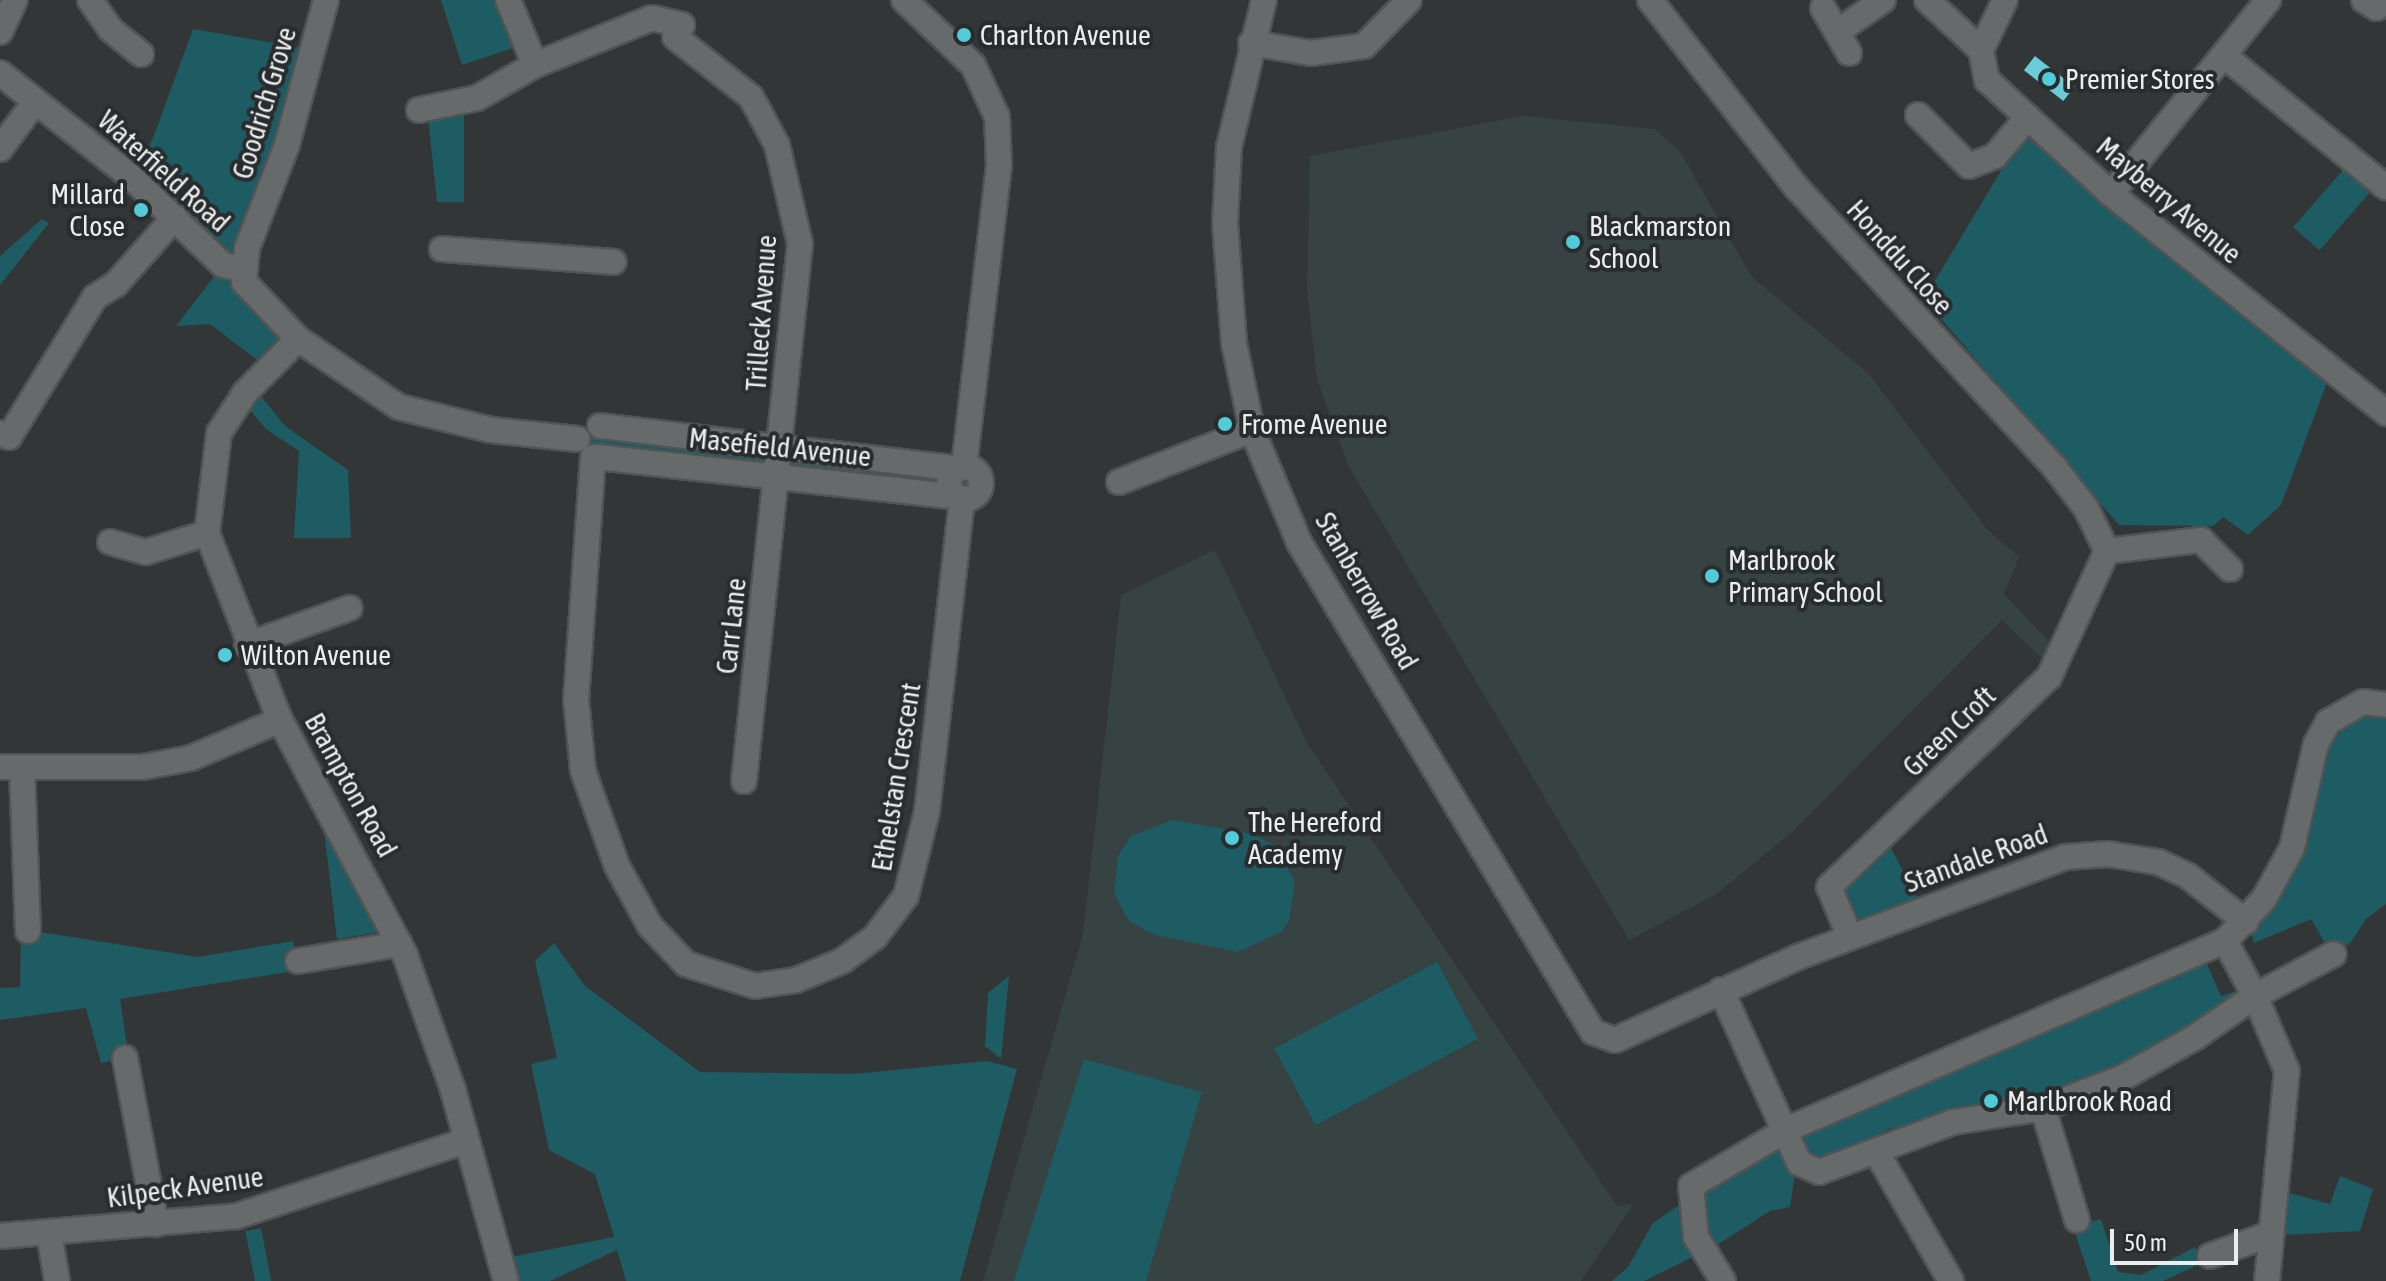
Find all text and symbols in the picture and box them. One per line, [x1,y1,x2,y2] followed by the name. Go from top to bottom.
[980,18,1151,52] place label: Charlton Avenue
[225,23,303,183] street label: Goodrich Grove
[955,26,973,44] marker: Charlton Avenue
[2065,62,2215,96] place label: Premier Stores
[2040,70,2058,88] marker: Premier Stores
[91,103,237,239] street label: Waterfield Road
[2090,130,2248,270] street label: Mayberry Avenue
[50,177,125,243] place label: Millard Close
[1840,193,1960,321] street label: Honddu Close
[132,201,150,219] marker: Millard Close
[1589,209,1731,275] place label: Blackmarston School
[1564,233,1582,251] marker: Blackmarston School
[739,234,783,392] street label: Trilleck Avenue
[1241,407,1387,441] place label: Frome Avenue
[1216,415,1234,433] marker: Frome Avenue
[687,421,873,473] street label: Masefield Avenue
[1308,506,1426,676] street label: Stanberrow Road
[1728,543,1883,609] place label: Marlbrook Primary School
[1703,567,1721,585] marker: Marlbrook Primary School
[709,576,753,676] street label: Carr Lane
[241,638,391,672] place label: Wilton Avenue
[216,646,234,664] marker: Wilton Avenue
[1896,679,2002,783] street label: Green Croft
[865,680,927,874] street label: Ethelstan Crescent
[298,707,404,863] street label: Brampton Road
[1248,805,1382,871] place label: The Hereford Academy
[1900,817,2052,899] street label: Standale Road
[1223,829,1241,847] marker: The Hereford Academy
[2007,1084,2172,1118] place label: Marlbrook Road
[1982,1092,2000,1110] marker: Marlbrook Road
[105,1159,265,1215] street label: Kilpeck Avenue
[2114,1213,2242,1263] scale bar
[2124,1229,2167,1256] text: 50 m

